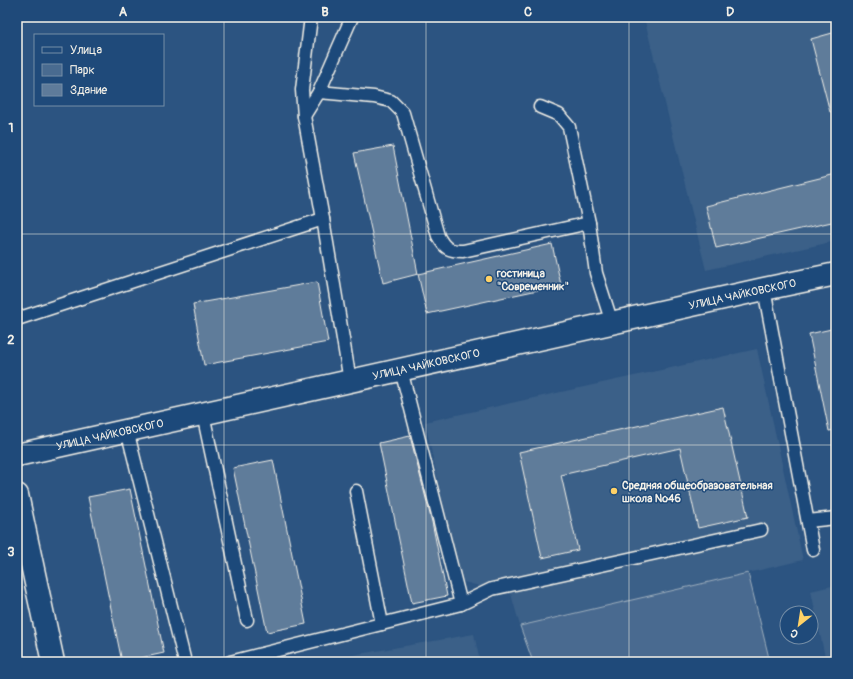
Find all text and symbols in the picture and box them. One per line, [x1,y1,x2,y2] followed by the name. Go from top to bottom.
[119,4,128,20] text: A
[321,4,329,20] text: B
[524,4,532,20] text: C
[726,4,734,20] text: D
[34,34,164,106] legend
[70,43,102,58] text: Улица
[70,63,95,78] text: Парк
[70,83,107,98] text: Здание
[8,120,14,136] text: 1
[496,267,569,293] place label: гостиница "Современник"
[484,274,494,284] marker: гостиница "Современник"
[687,276,797,312] street label: УЛИЦА ЧАЙКОВСКОГО
[7,332,15,348] text: 2
[371,346,481,382] street label: УЛИЦА ЧАЙКОВСКОГО
[55,416,165,453] street label: УЛИЦА ЧАЙКОВСКОГО
[622,479,773,505] place label: Средняя общеобразовательная школа №46
[609,486,619,496] marker: Средняя общеобразовательная школа №46
[7,544,15,560] text: 3
[779,605,819,645] north arrow
[788,626,800,641] text: С

